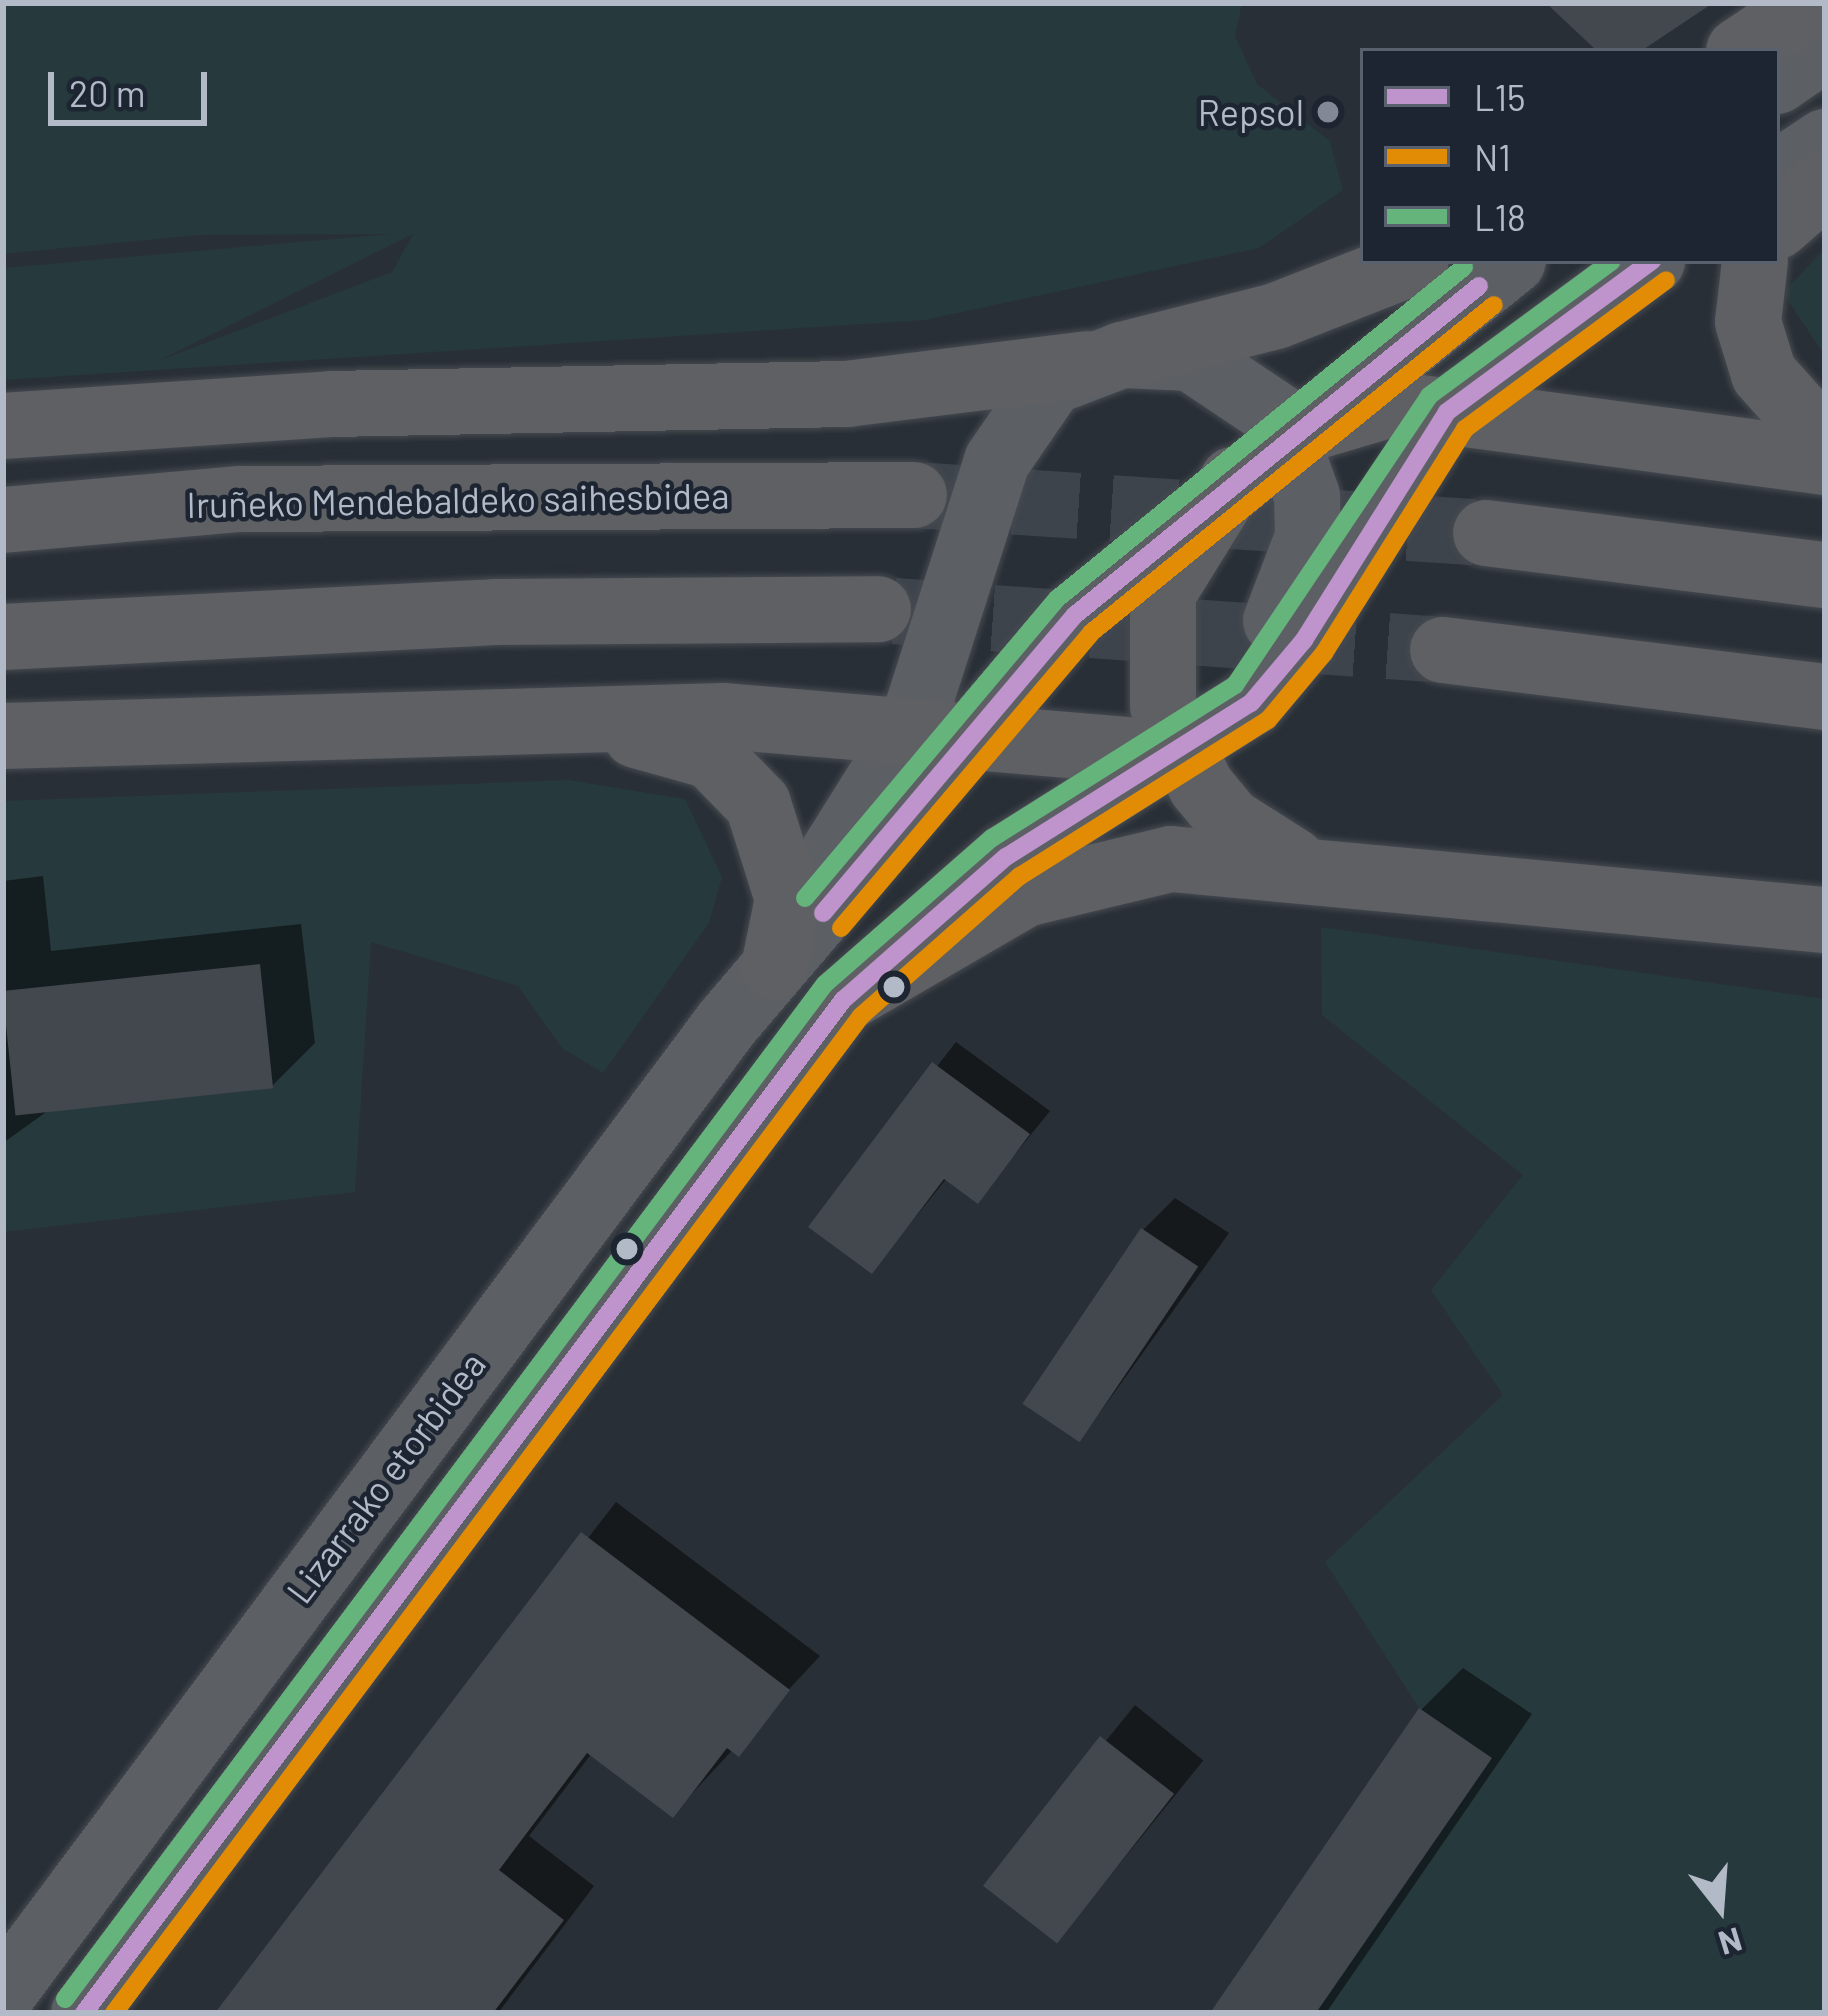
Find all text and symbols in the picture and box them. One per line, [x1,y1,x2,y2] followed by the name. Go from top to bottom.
[54,48,213,122] scale bar
[1360,48,1780,264] legend
[69,71,146,114] text: 20 m
[1474,75,1526,118] text: L15
[1198,90,1304,134] place label: Repsol
[1315,99,1341,125] marker: Repsol
[1474,135,1511,178] text: N1
[1474,195,1526,238] text: L18
[186,473,730,525] street label: Iruñeko Mendebaldeko saihesbidea
[883,976,905,998] unlabelled marker
[616,1238,638,1260] unlabelled marker
[277,1343,493,1611] street label: Lizarrako etorbidea
[1660,1848,1780,1968] north arrow
[1714,1920,1747,1965] text: N

